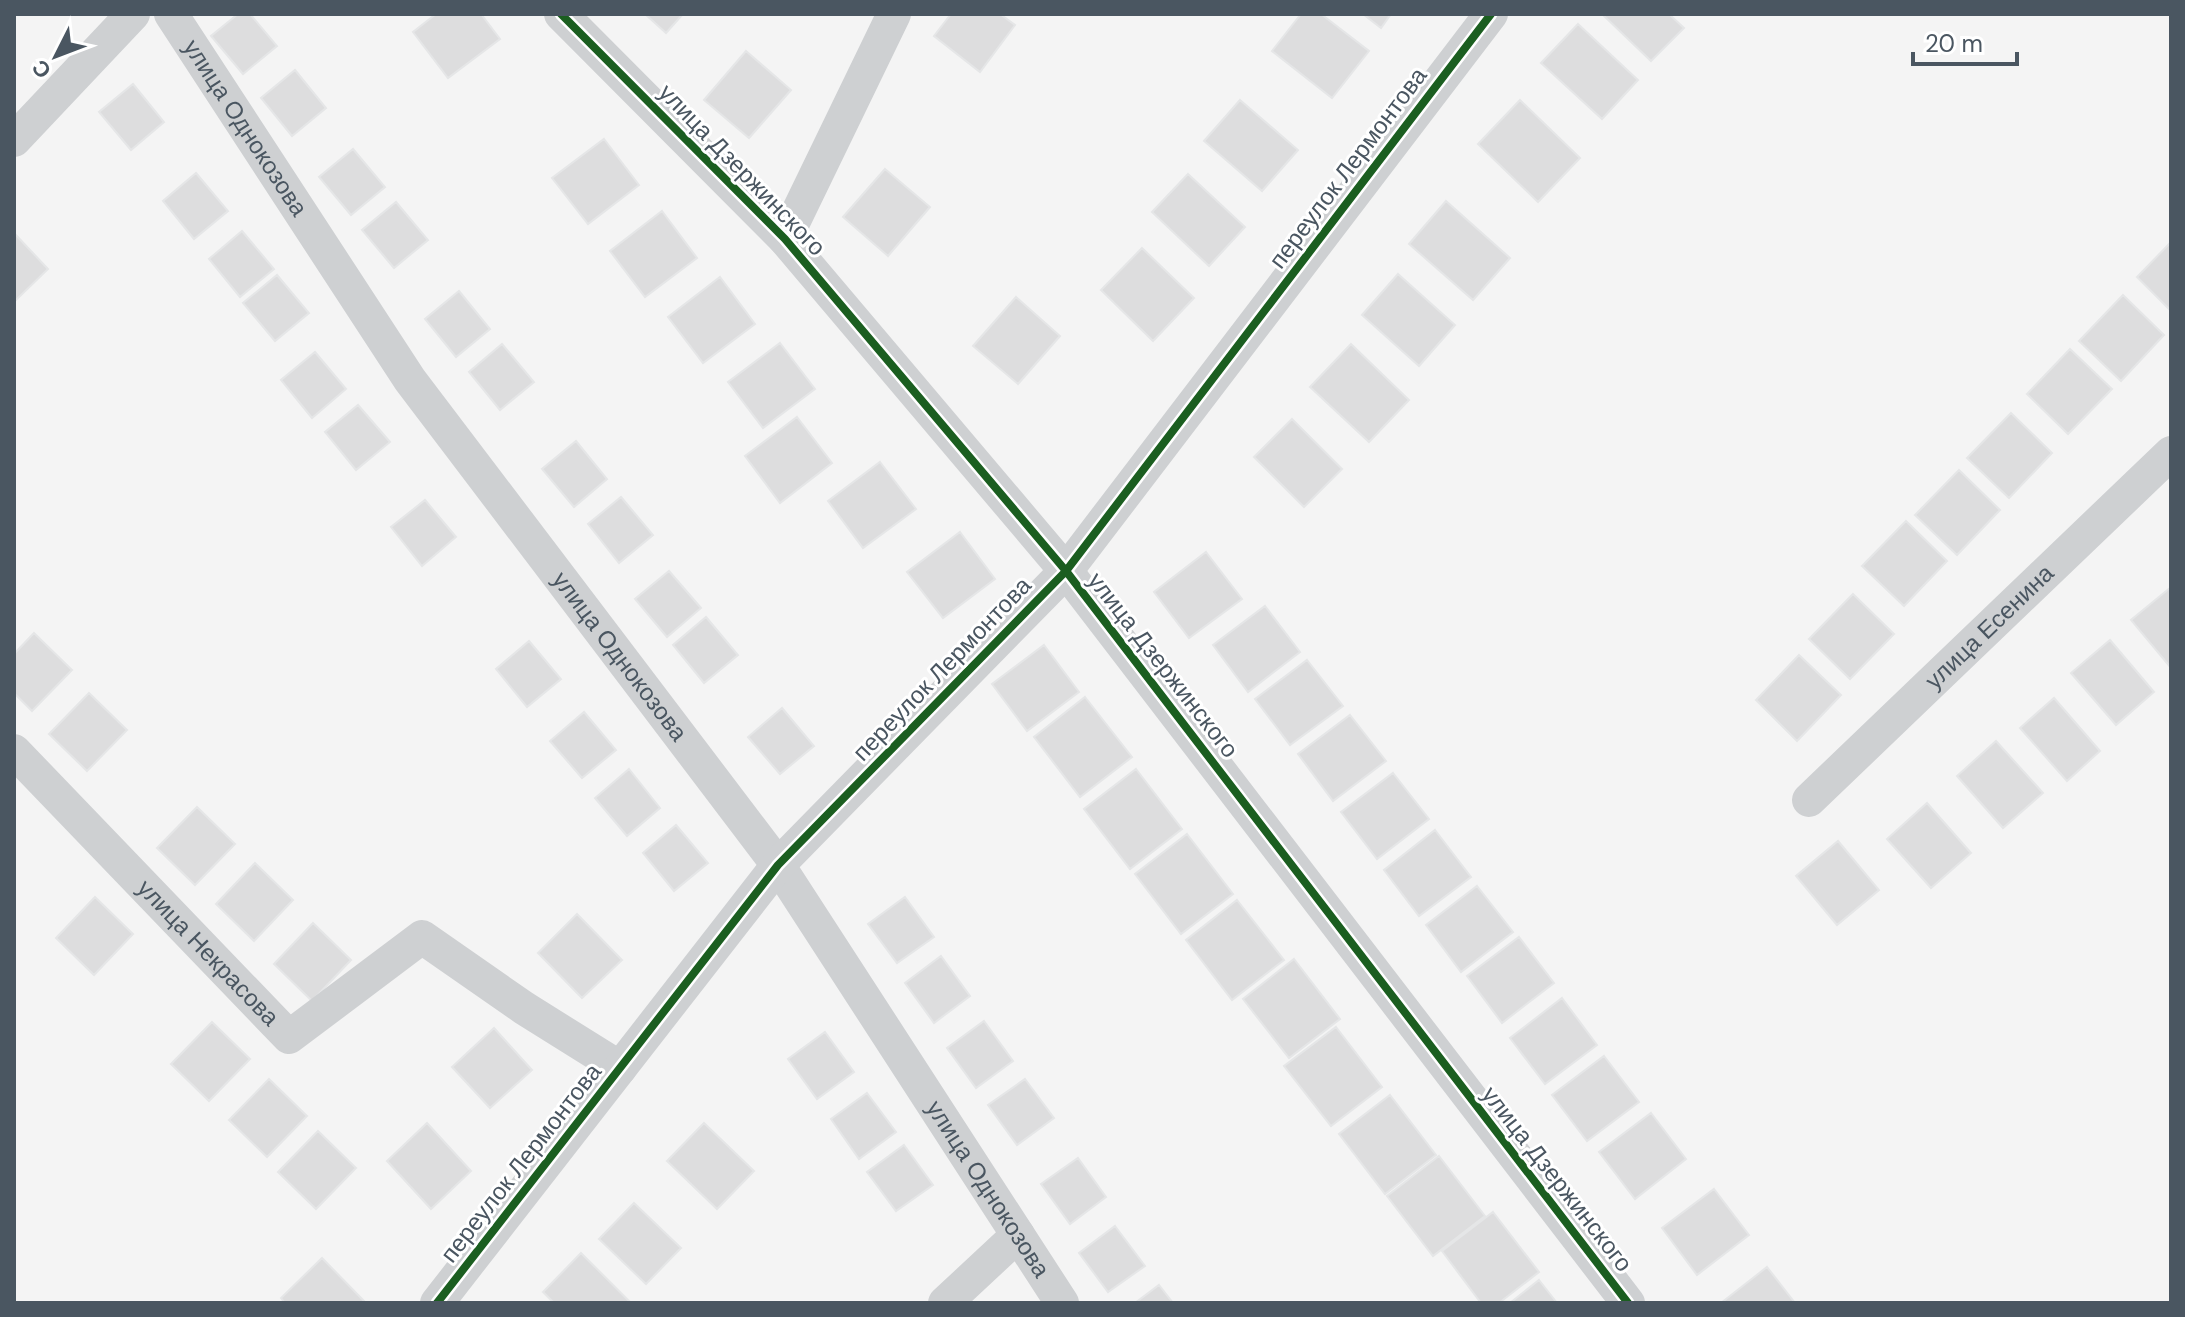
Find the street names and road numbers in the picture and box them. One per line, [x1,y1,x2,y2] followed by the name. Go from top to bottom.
[177,33,315,222] street label: улица Однокозова
[1262,60,1434,275] street label: переулок Лермонтова
[652,77,832,262] street label: улица Дзержинского
[1918,557,2061,696] street label: улица Есенина
[546,565,695,748] street label: улица Однокозова
[1081,566,1246,764] street label: улица Дзержинского
[846,570,1038,767] street label: переулок Лермонтова
[131,873,287,1033] street label: улица Некрасова
[433,1056,608,1268] street label: переулок Лермонтова
[1475,1080,1640,1278] street label: улица Дзержинского
[920,1094,1058,1284] street label: улица Однокозова

